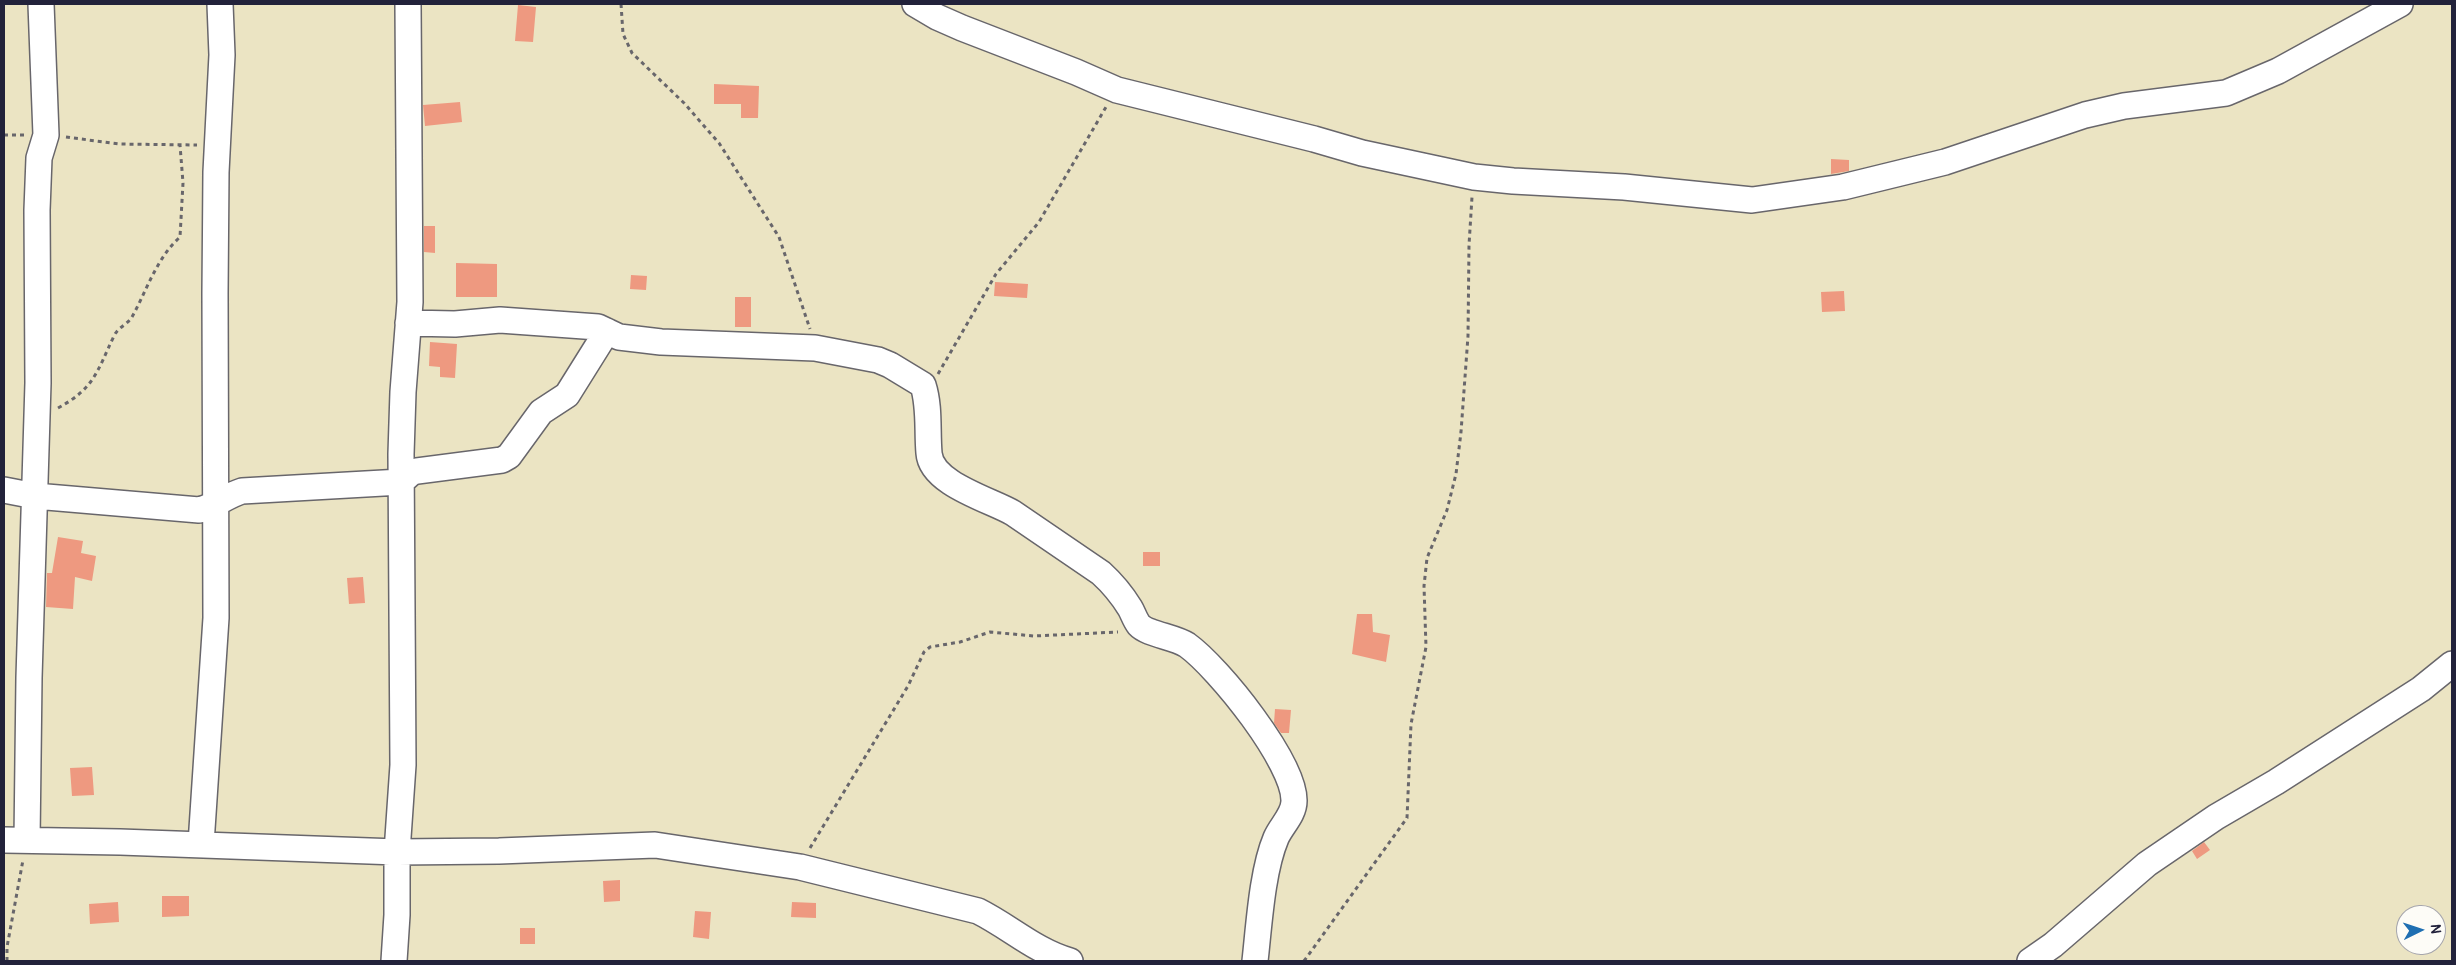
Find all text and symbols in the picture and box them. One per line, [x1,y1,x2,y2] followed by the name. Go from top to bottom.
[2396,905,2446,955] north arrow
[2427,924,2444,934] text: N

